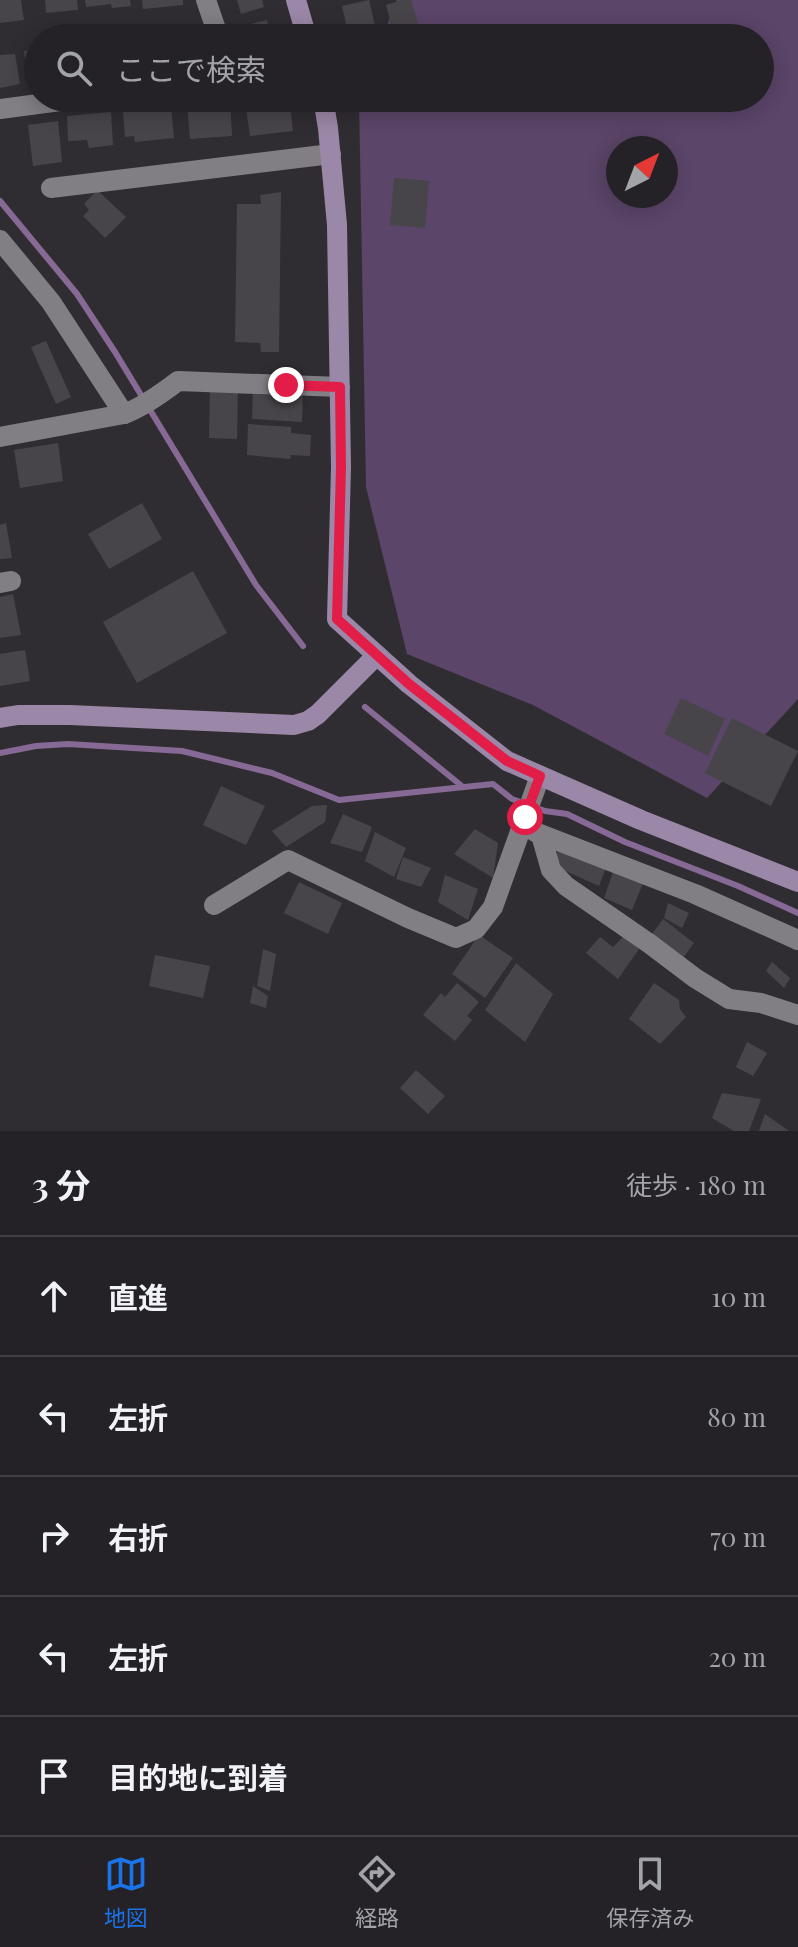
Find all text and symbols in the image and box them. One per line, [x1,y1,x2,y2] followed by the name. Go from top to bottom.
[24,24,774,112] search box
[52,46,96,90] icon: search
[116,49,266,89] text: ここで検索
[606,136,678,208] north arrow
[268,367,304,403] route end
[507,799,543,835] route start
[32,1161,90,1207] text: 3 分
[626,1167,766,1202] text: 徒歩 · 180 m
[32,1274,76,1318] icon: ahead
[108,1277,168,1317] text: 直進
[711,1279,766,1314] text: 10 m
[32,1394,76,1438] icon: left
[108,1397,168,1437] text: 左折
[707,1399,766,1434] text: 80 m
[32,1514,76,1558] icon: right
[108,1517,168,1557] text: 右折
[710,1519,766,1554] text: 70 m
[32,1634,76,1678] icon: left
[108,1637,168,1677] text: 左折
[708,1639,766,1674] text: 20 m
[32,1754,76,1798] icon: arrive
[108,1757,288,1797] text: 目的地に到着
[104,1852,148,1932] tab: 地図
[355,1852,399,1932] tab: 経路
[606,1852,694,1932] tab: 保存済み

